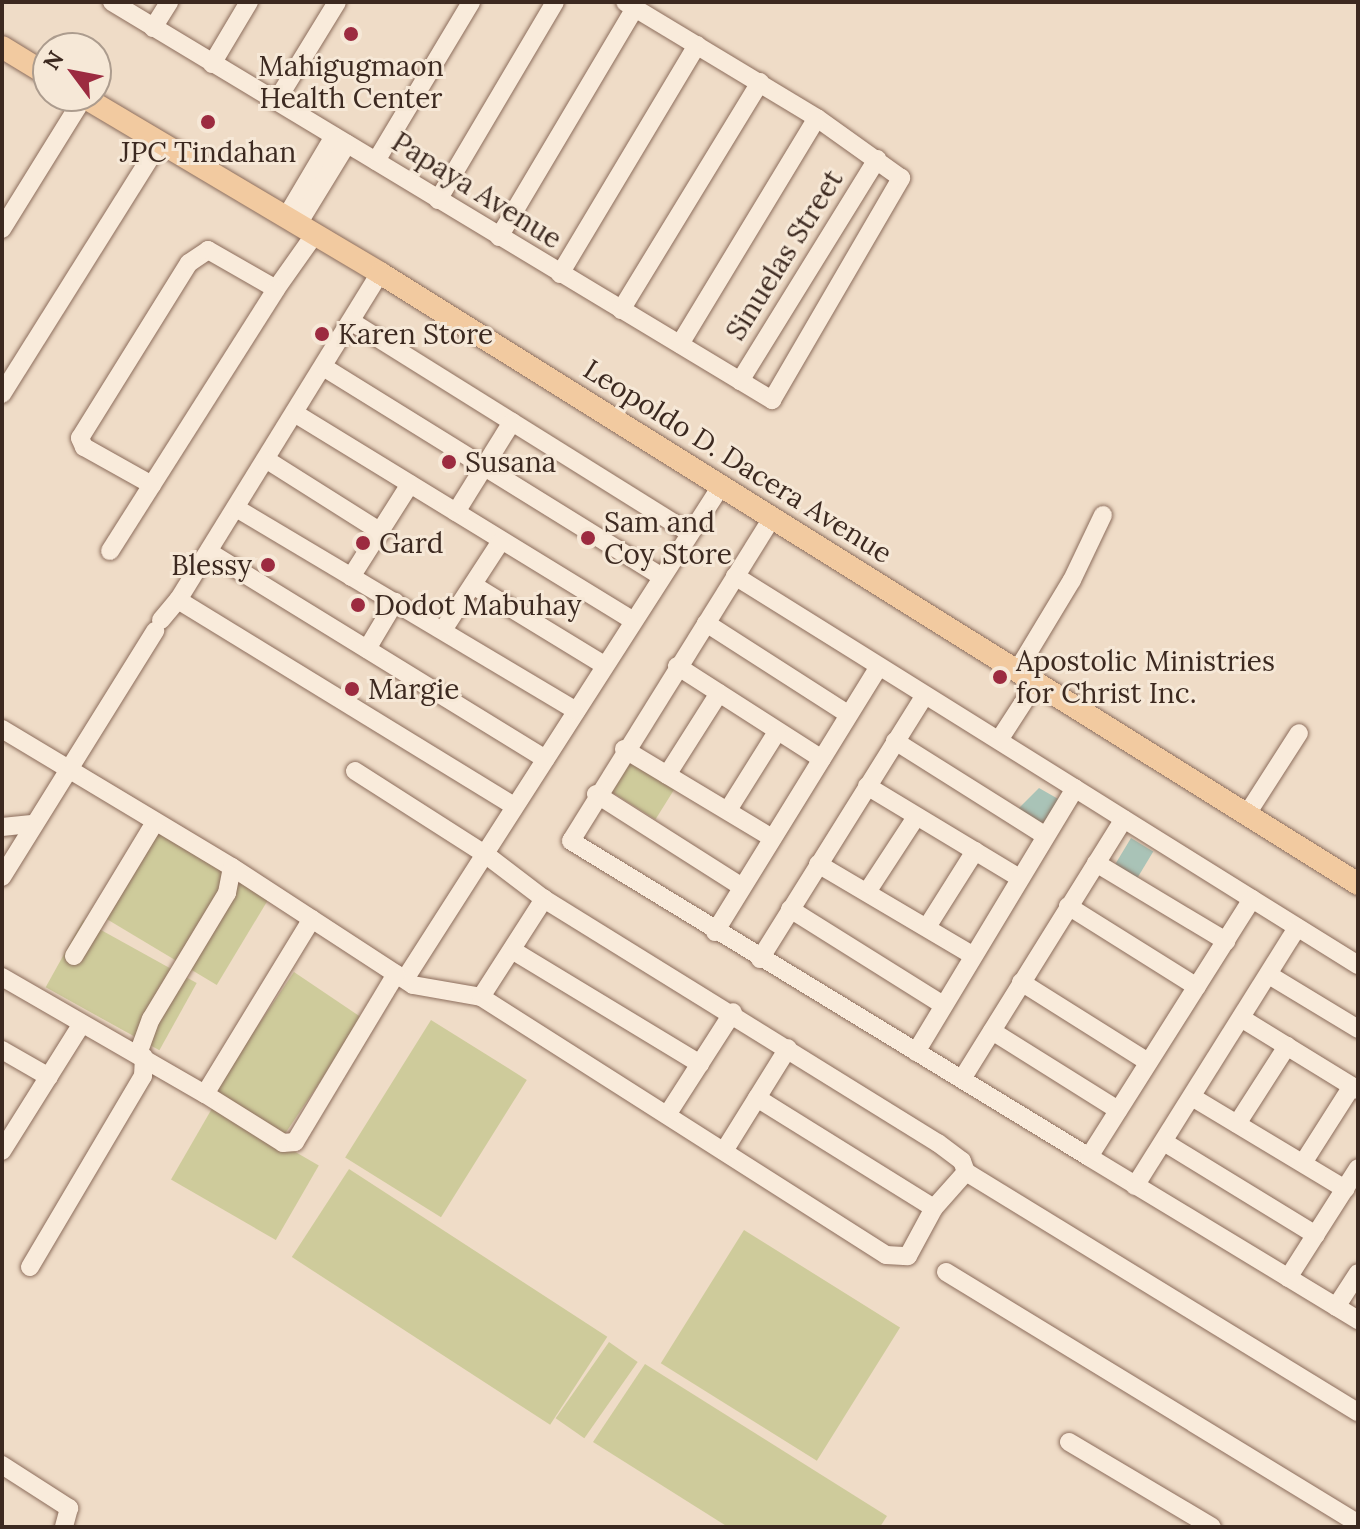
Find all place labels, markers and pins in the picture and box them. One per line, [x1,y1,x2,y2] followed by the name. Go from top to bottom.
[340,23,362,45] marker: Mahigugmaon Health Center
[258,49,444,115] place label: Mahigugmaon Health Center
[199,113,217,131] marker: JPC Tindahan
[120,135,296,169] place label: JPC Tindahan
[338,317,493,351] place label: Karen Store
[313,325,331,343] marker: Karen Store
[465,445,556,479] place label: Susana
[440,453,458,471] marker: Susana
[604,505,732,571] place label: Sam and Coy Store
[379,526,443,560] place label: Gard
[579,529,597,547] marker: Sam and Coy Store
[354,534,372,552] marker: Gard
[171,548,252,582] place label: Blessy
[259,556,277,574] marker: Blessy
[374,588,581,622] place label: Dodot Mabuhay
[349,596,367,614] marker: Dodot Mabuhay
[1016,644,1275,710] place label: Apostolic Ministries for Christ Inc.
[991,668,1009,686] marker: Apostolic Ministries for Christ Inc.
[368,672,459,706] place label: Margie
[343,680,361,698] marker: Margie

